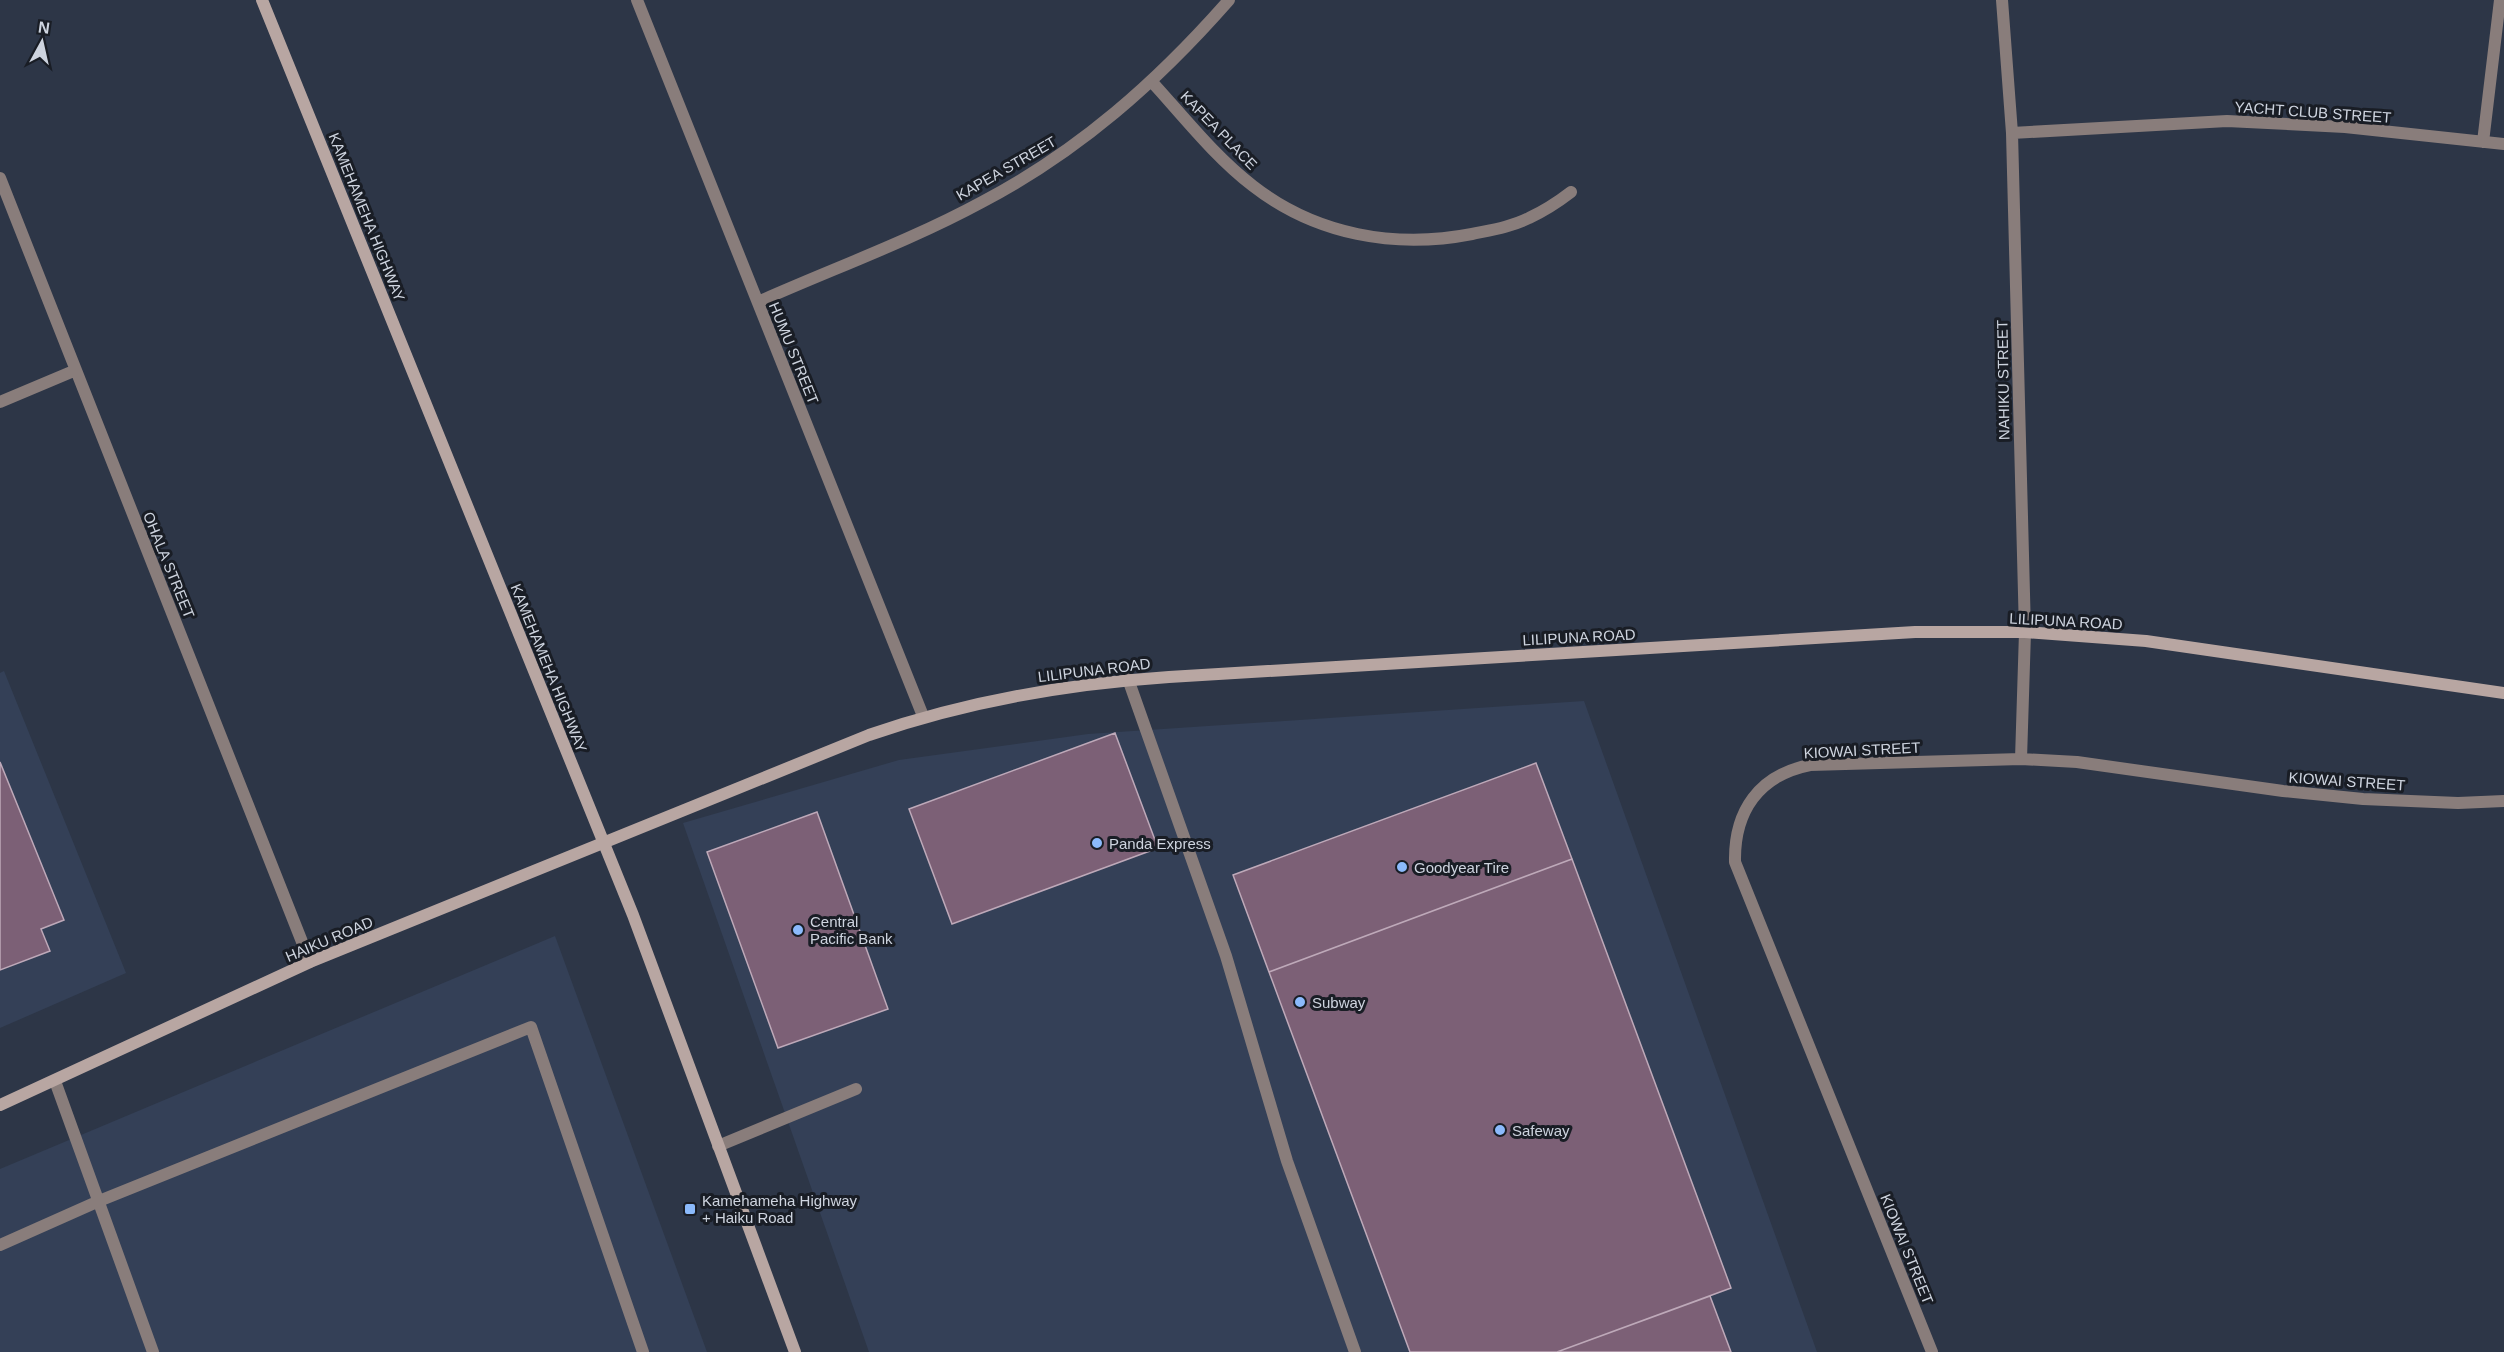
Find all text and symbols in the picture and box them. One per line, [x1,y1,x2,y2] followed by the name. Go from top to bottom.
[12,12,72,72] north arrow
[37,18,51,37] text: N
[1177,87,1261,173] street label: KAPEA PLACE
[2234,98,2392,126] street label: YACHT CLUB STREET
[325,130,409,304] street label: KAMEHAMEHA HIGHWAY
[953,133,1059,203] street label: KAPEA STREET
[766,300,822,406] street label: HUMU STREET
[1993,320,2013,440] street label: NAHIKU STREET
[140,509,198,621] street label: OHALA STREET
[507,581,591,755] street label: KAMEHAMEHA HIGHWAY
[2009,610,2123,632] street label: LILIPUNA ROAD
[1522,626,1636,648] street label: LILIPUNA ROAD
[1037,655,1151,685] street label: LILIPUNA ROAD
[1803,738,1921,762] street label: KIOWAI STREET
[2288,768,2406,794] street label: KIOWAI STREET
[1109,835,1211,852] place label: Panda Express
[1090,836,1104,850] marker: Panda Express
[1414,859,1509,876] place label: Goodyear Tire
[1395,860,1409,874] marker: Goodyear Tire
[283,913,375,965] street label: HAIKU ROAD
[810,913,893,947] place label: Central Pacific Bank
[791,923,805,937] marker: Central Pacific Bank
[1312,994,1366,1011] place label: Subway
[1293,995,1307,1009] marker: Subway
[1512,1122,1570,1139] place label: Safeway
[1493,1123,1507,1137] marker: Safeway
[702,1192,858,1226] place label: Kamehameha Highway + Haiku Road
[1877,1192,1937,1306] street label: KIOWAI STREET
[683,1202,697,1216] marker: Kamehameha Highway + Haiku Road

